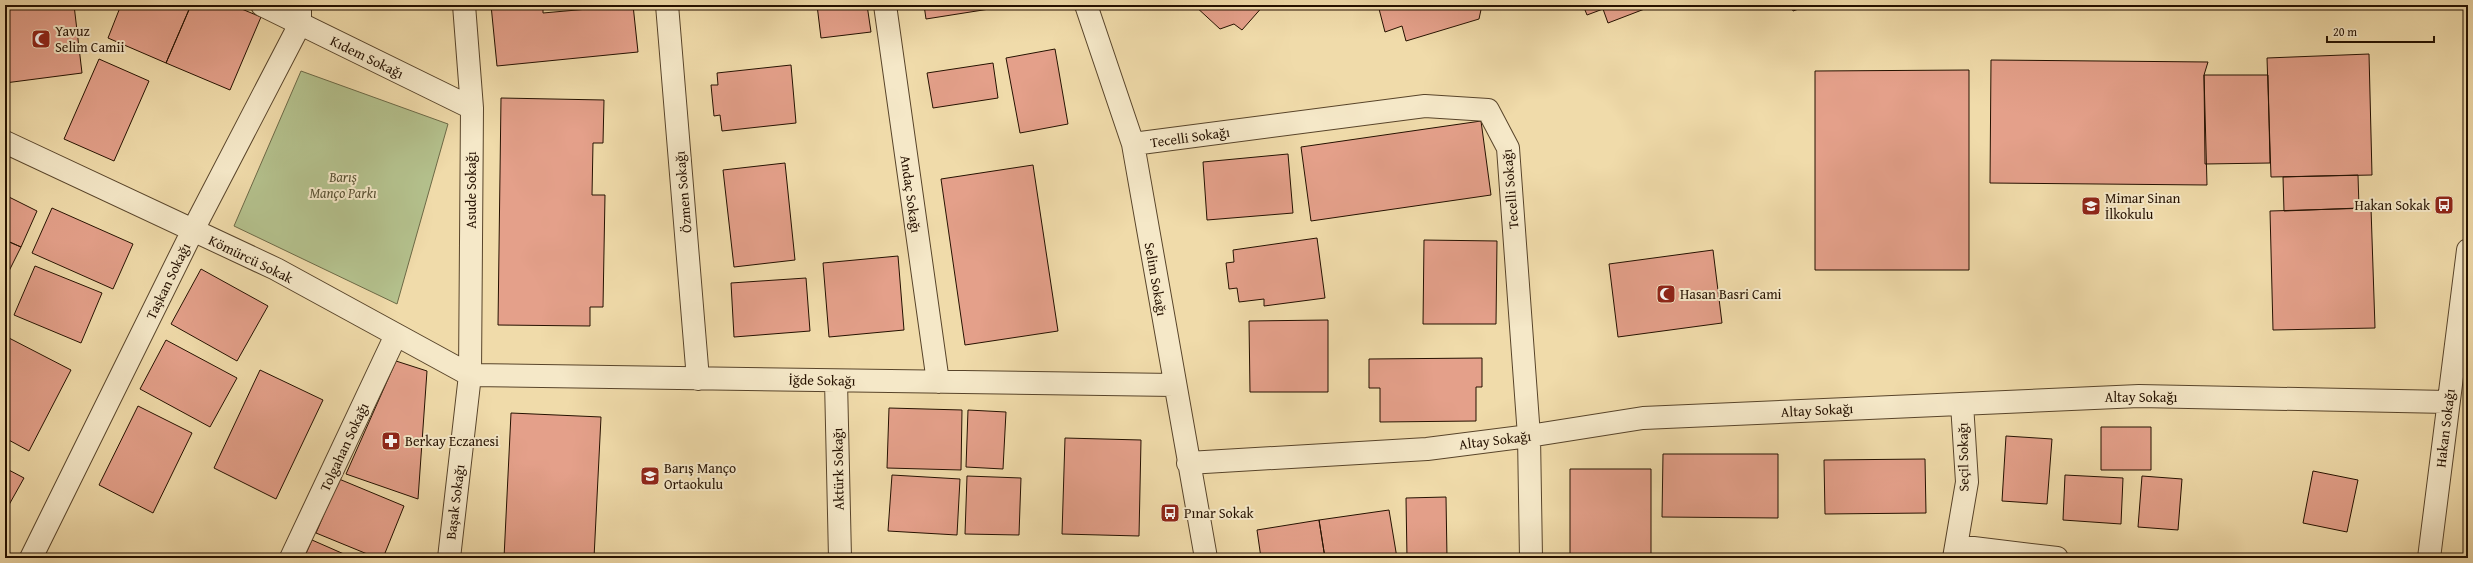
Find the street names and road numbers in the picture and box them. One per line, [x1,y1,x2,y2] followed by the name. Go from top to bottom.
[327,31,407,83] street label: Kıdem Sokağı
[1149,122,1231,152] street label: Tecelli Sokağı
[1497,148,1523,230] street label: Tecelli Sokağı
[669,150,697,234] street label: Özmen Sokağı
[461,151,481,229] street label: Asude Sokağı
[896,154,926,234] street label: Andaç Sokağı
[205,230,297,288] street label: Kömürcü Sokak
[141,239,195,323] street label: Taşkan Sokağı
[1140,241,1172,317] street label: Selim Sokağı
[788,369,856,391] street label: İğde Sokağı
[2105,387,2177,407] street label: Altay Sokağı
[2430,387,2460,469] street label: Hakan Sokağı
[1780,398,1854,422] street label: Altay Sokağı
[315,399,373,495] street label: Tolgahan Sokağı
[1952,422,1974,492] street label: Seçil Sokağı
[1458,426,1532,454] street label: Altay Sokağı
[827,427,849,511] street label: Aktürk Sokağı
[440,463,470,541] street label: Başak Sokağı

